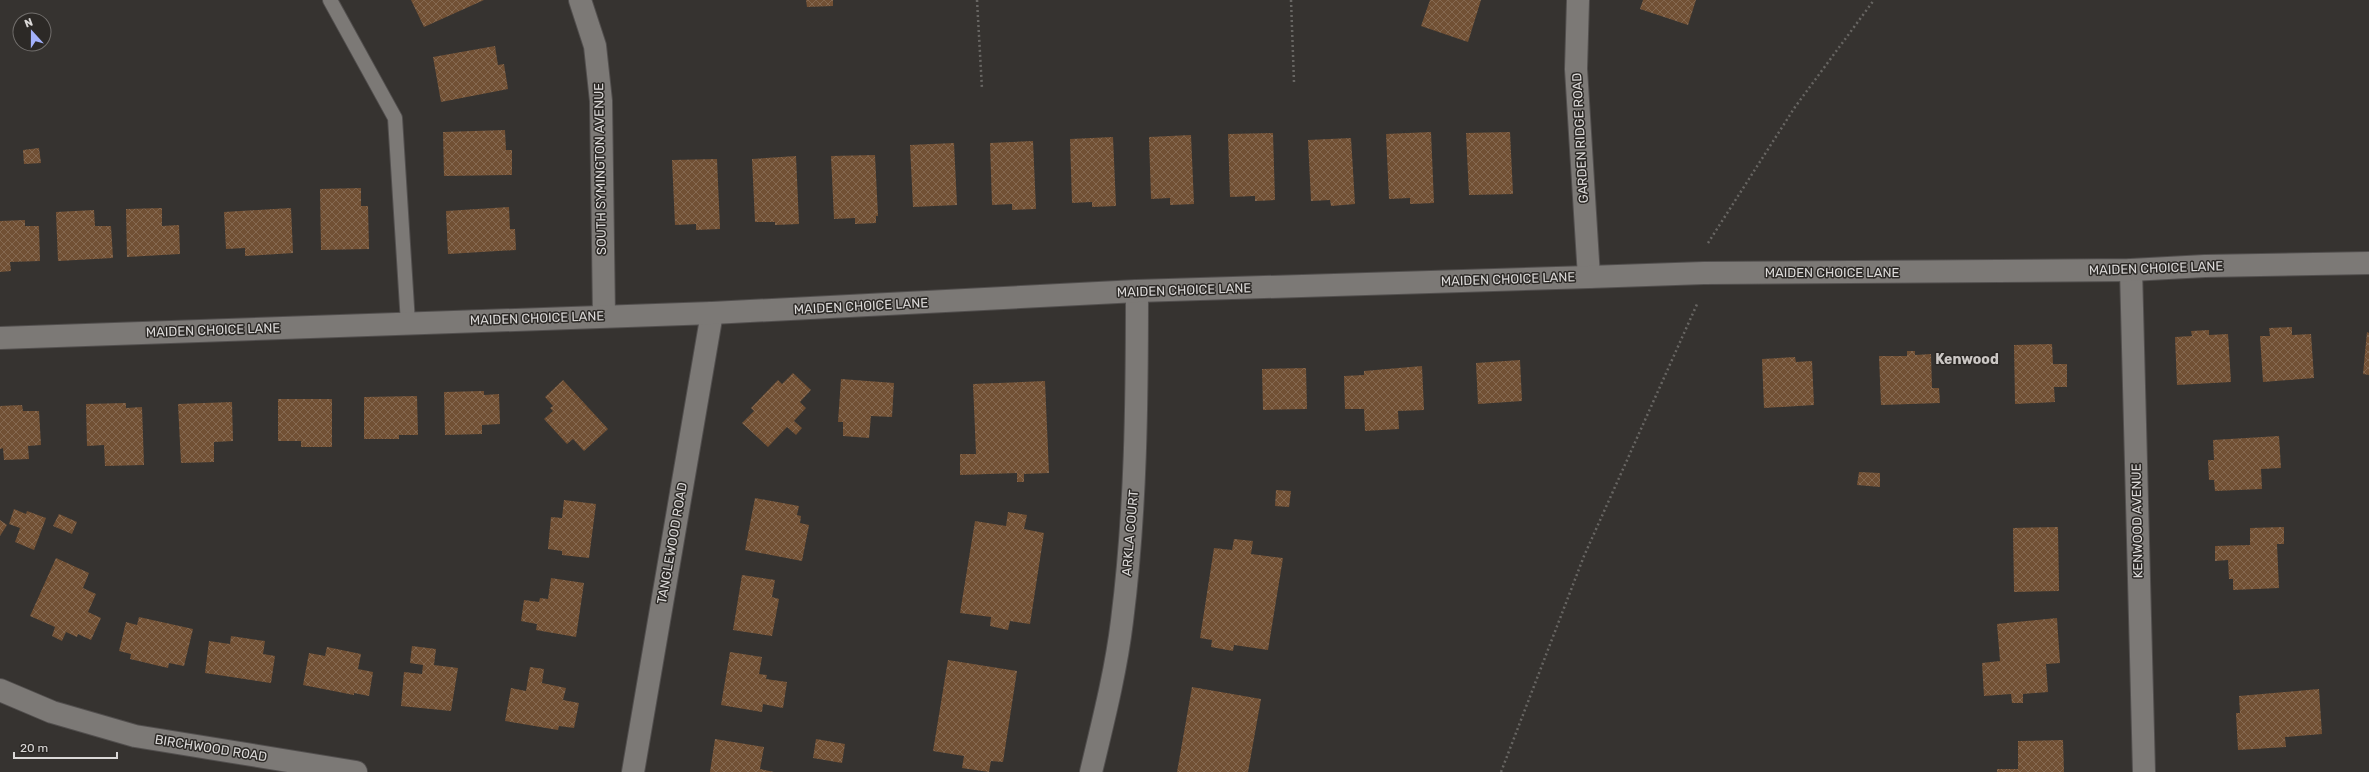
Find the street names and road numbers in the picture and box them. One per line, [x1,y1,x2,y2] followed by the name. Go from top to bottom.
[1569,72,1591,204] street label: GARDEN RIDGE ROAD
[591,83,609,255] street label: SOUTH SYMINGTON AVENUE
[2088,258,2224,278] street label: MAIDEN CHOICE LANE
[1765,265,1899,280] street label: MAIDEN CHOICE LANE
[1440,269,1576,289] street label: MAIDEN CHOICE LANE
[1116,280,1252,300] street label: MAIDEN CHOICE LANE
[793,295,929,317] street label: MAIDEN CHOICE LANE
[469,308,605,328] street label: MAIDEN CHOICE LANE
[145,320,281,340] street label: MAIDEN CHOICE LANE
[2128,463,2146,579] street label: KENWOOD AVENUE
[654,481,690,605] street label: TANGLEWOOD ROAD
[1119,489,1141,577] street label: ARKLA COURT
[154,732,268,764] street label: BIRCHWOOD ROAD

